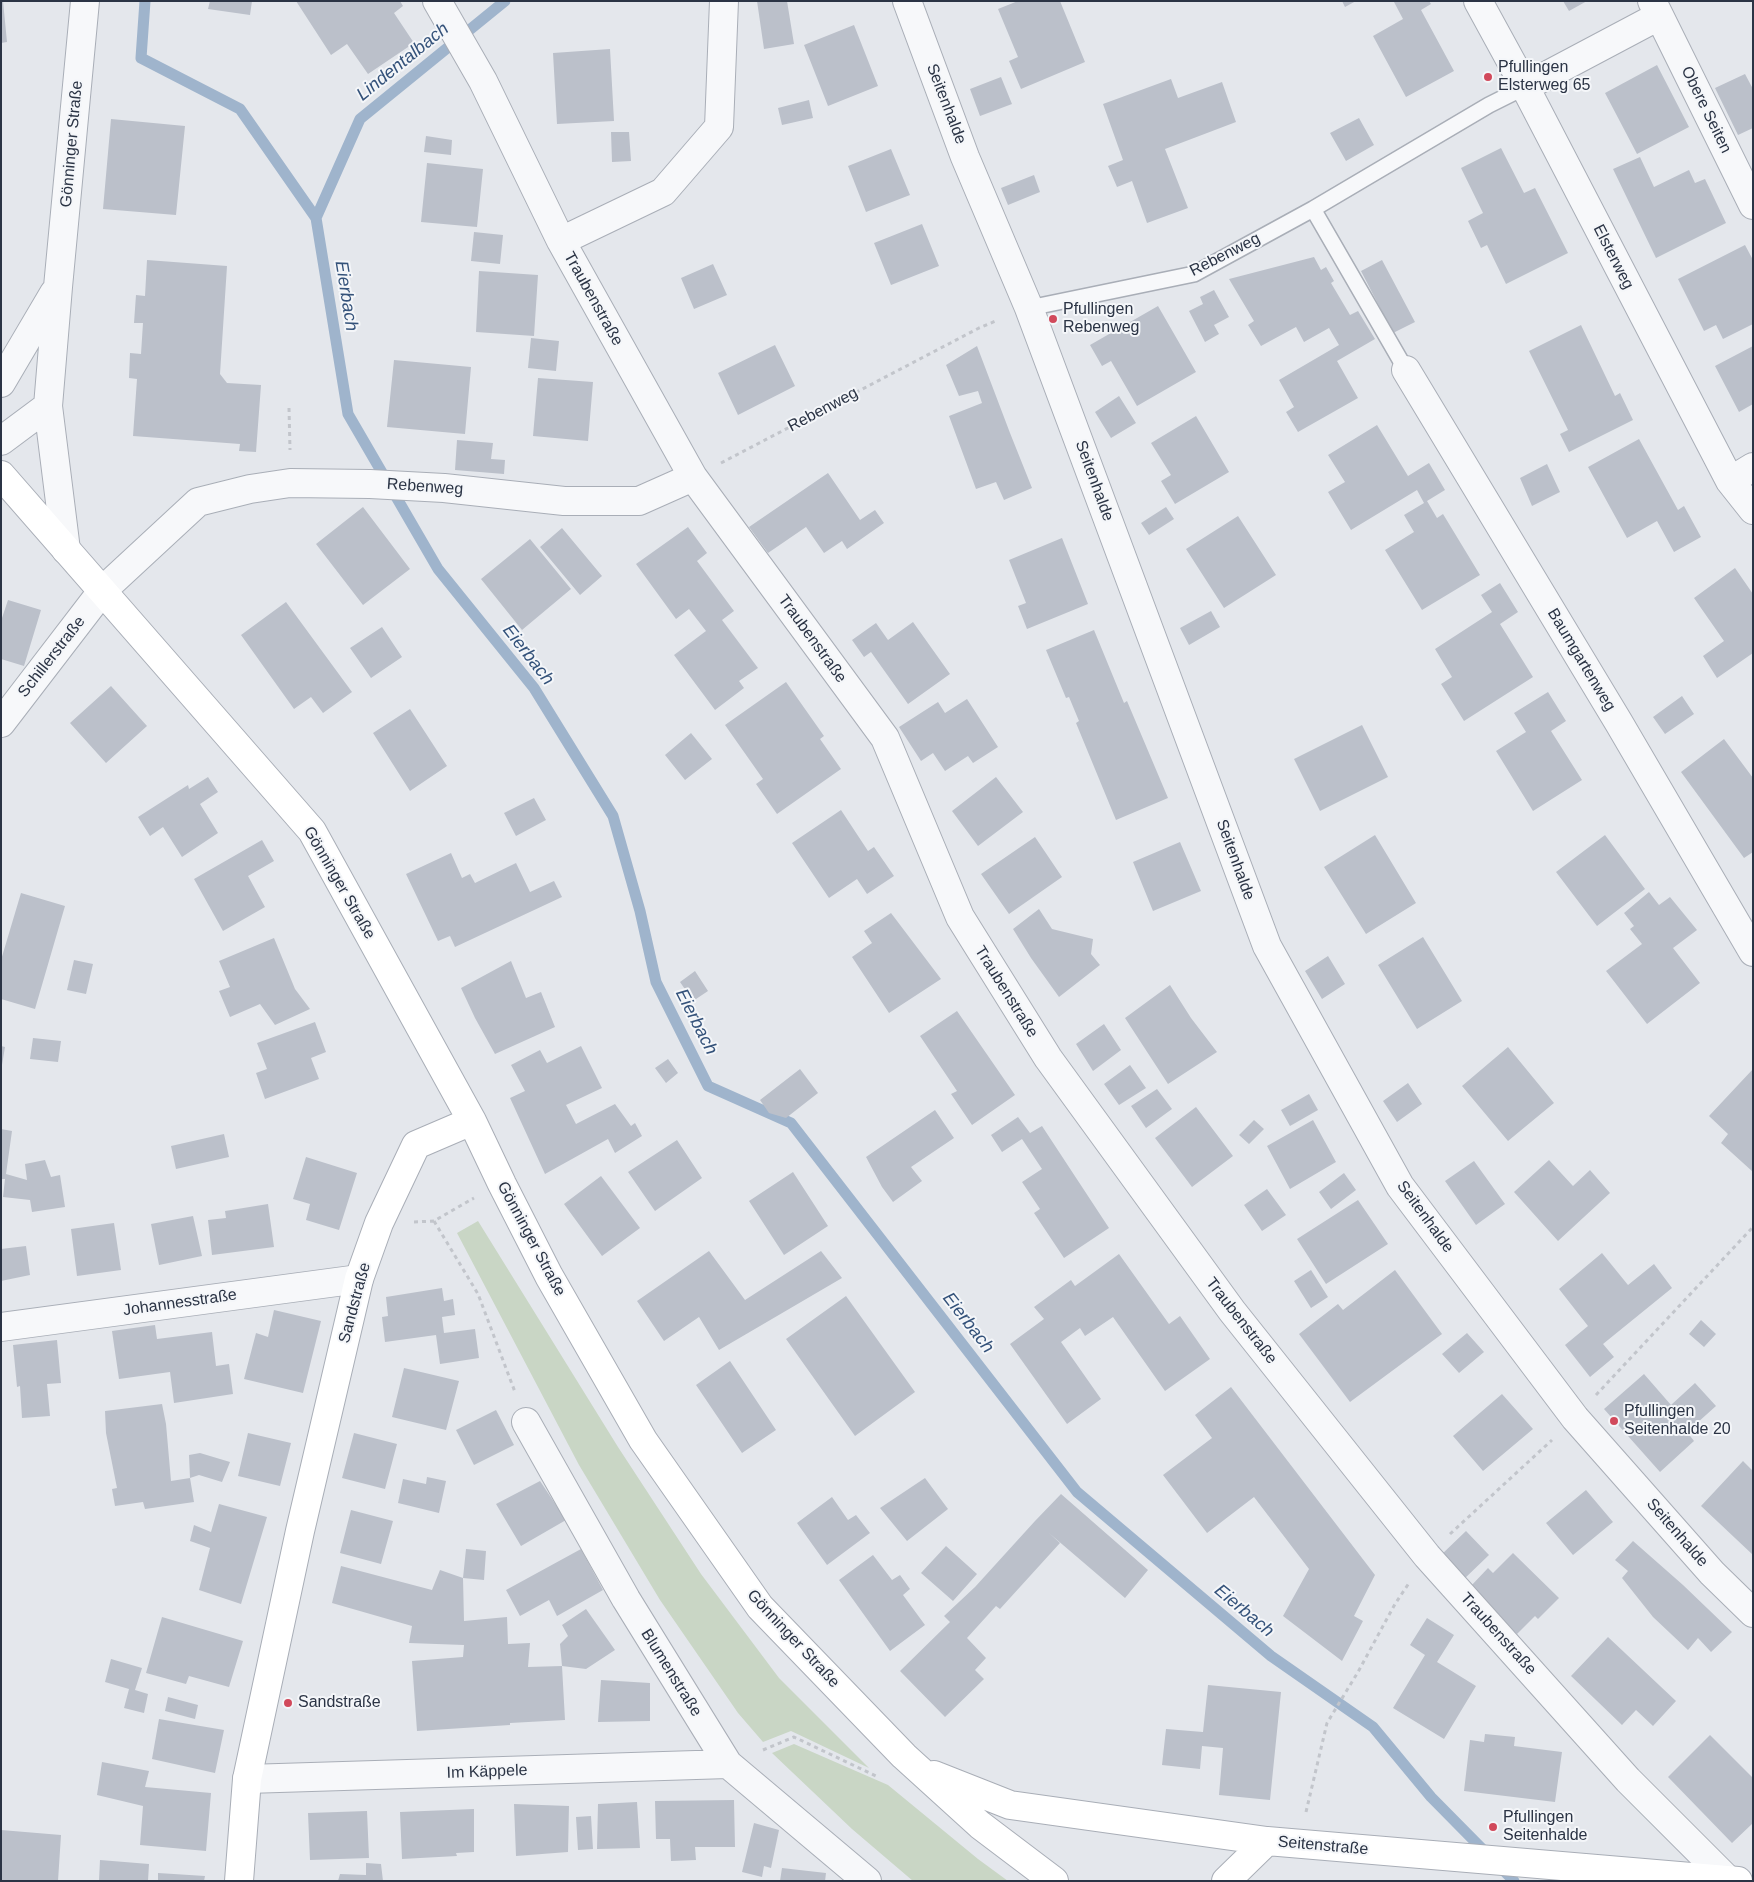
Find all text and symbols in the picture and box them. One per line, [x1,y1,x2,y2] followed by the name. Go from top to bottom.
[353,18,453,106] water label: Lindentalbach
[1498,58,1590,96] place label: Pfullingen Elsterweg 65
[922,61,970,147] street label: Seitenhalde
[1677,63,1735,157] street label: Obere Seiten
[1482,71,1494,83] marker: Pfullingen Elsterweg 65
[57,80,87,208] street label: Gönninger Straße
[1588,221,1638,293] street label: Elsterweg
[1187,229,1263,281] street label: Rebenweg
[559,249,627,349] street label: Traubenstraße
[330,259,362,333] water label: Eierbach
[1063,300,1140,338] place label: Pfullingen Rebenweg
[1047,313,1059,325] marker: Pfullingen Rebenweg
[785,384,861,436] street label: Rebenweg
[1071,438,1117,524] street label: Seitenhalde
[386,475,464,499] street label: Rebenweg
[774,591,850,687] street label: Traubenstraße
[1543,605,1619,715] street label: Baumgartenweg
[14,613,90,701] street label: Schillerstraße
[498,620,558,690] water label: Eierbach
[1212,817,1258,903] street label: Seitenhalde
[299,823,379,943] street label: Gönninger Straße
[970,943,1042,1041] street label: Traubenstraße
[670,985,722,1059] water label: Eierbach
[1392,1177,1458,1257] street label: Seitenhalde
[493,1178,569,1300] street label: Gönninger Straße
[335,1261,375,1345] street label: Sandstraße
[1201,1274,1281,1368] street label: Traubenstraße
[122,1286,238,1320] street label: Johannesstraße
[938,1288,998,1358] water label: Eierbach
[1624,1402,1731,1440] place label: Pfullingen Seitenhalde 20
[1608,1415,1620,1427] marker: Pfullingen Seitenhalde 20
[1642,1495,1712,1571] street label: Seitenhalde
[1210,1580,1278,1642] water label: Eierbach
[743,1586,843,1692] street label: Gönninger Straße
[1456,1589,1540,1679] street label: Traubenstraße
[636,1626,706,1720] street label: Blumenstraße
[298,1693,381,1713] place label: Sandstraße
[282,1697,294,1709] marker: Sandstraße
[446,1761,528,1783] street label: Im Käppele
[1503,1808,1588,1846] place label: Pfullingen Seitenhalde
[1487,1821,1499,1833] marker: Pfullingen Seitenhalde
[1277,1832,1369,1860] street label: Seitenstraße

